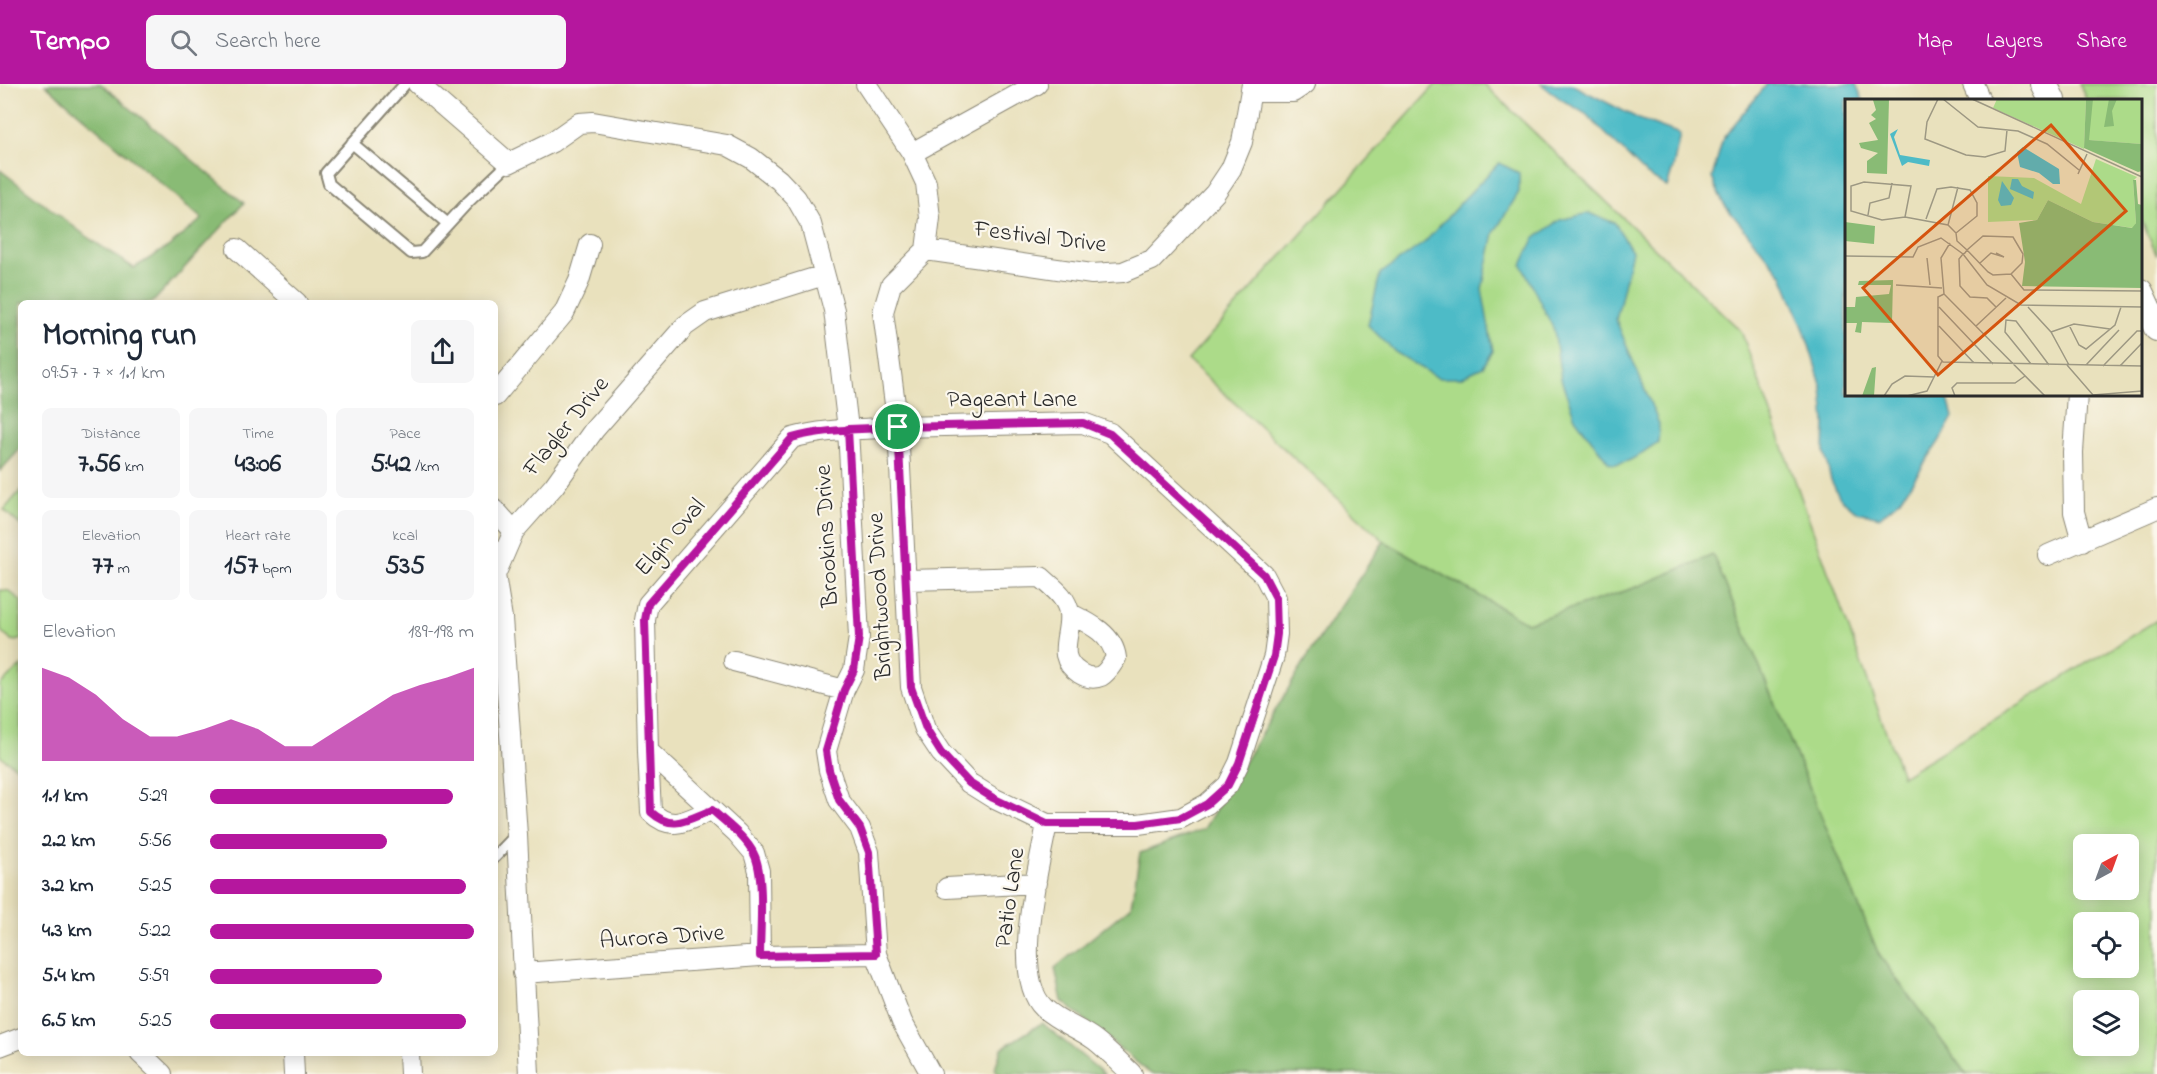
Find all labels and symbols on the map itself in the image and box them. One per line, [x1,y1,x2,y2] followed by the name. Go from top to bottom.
[1845,99,2142,396] inset map
[971,212,1109,264] street label: Festival Drive
[515,369,619,486] street label: Flagler Drive
[947,383,1077,418] street label: Pageant Lane
[872,401,923,452] pin
[807,464,849,609] street label: Brookins Drive
[627,491,715,585] street label: Elgin Oval
[859,511,903,681] street label: Brightwood Drive
[2073,834,2139,900] north arrow
[987,845,1035,950] street label: Patio Lane
[598,916,726,960] street label: Aurora Drive

